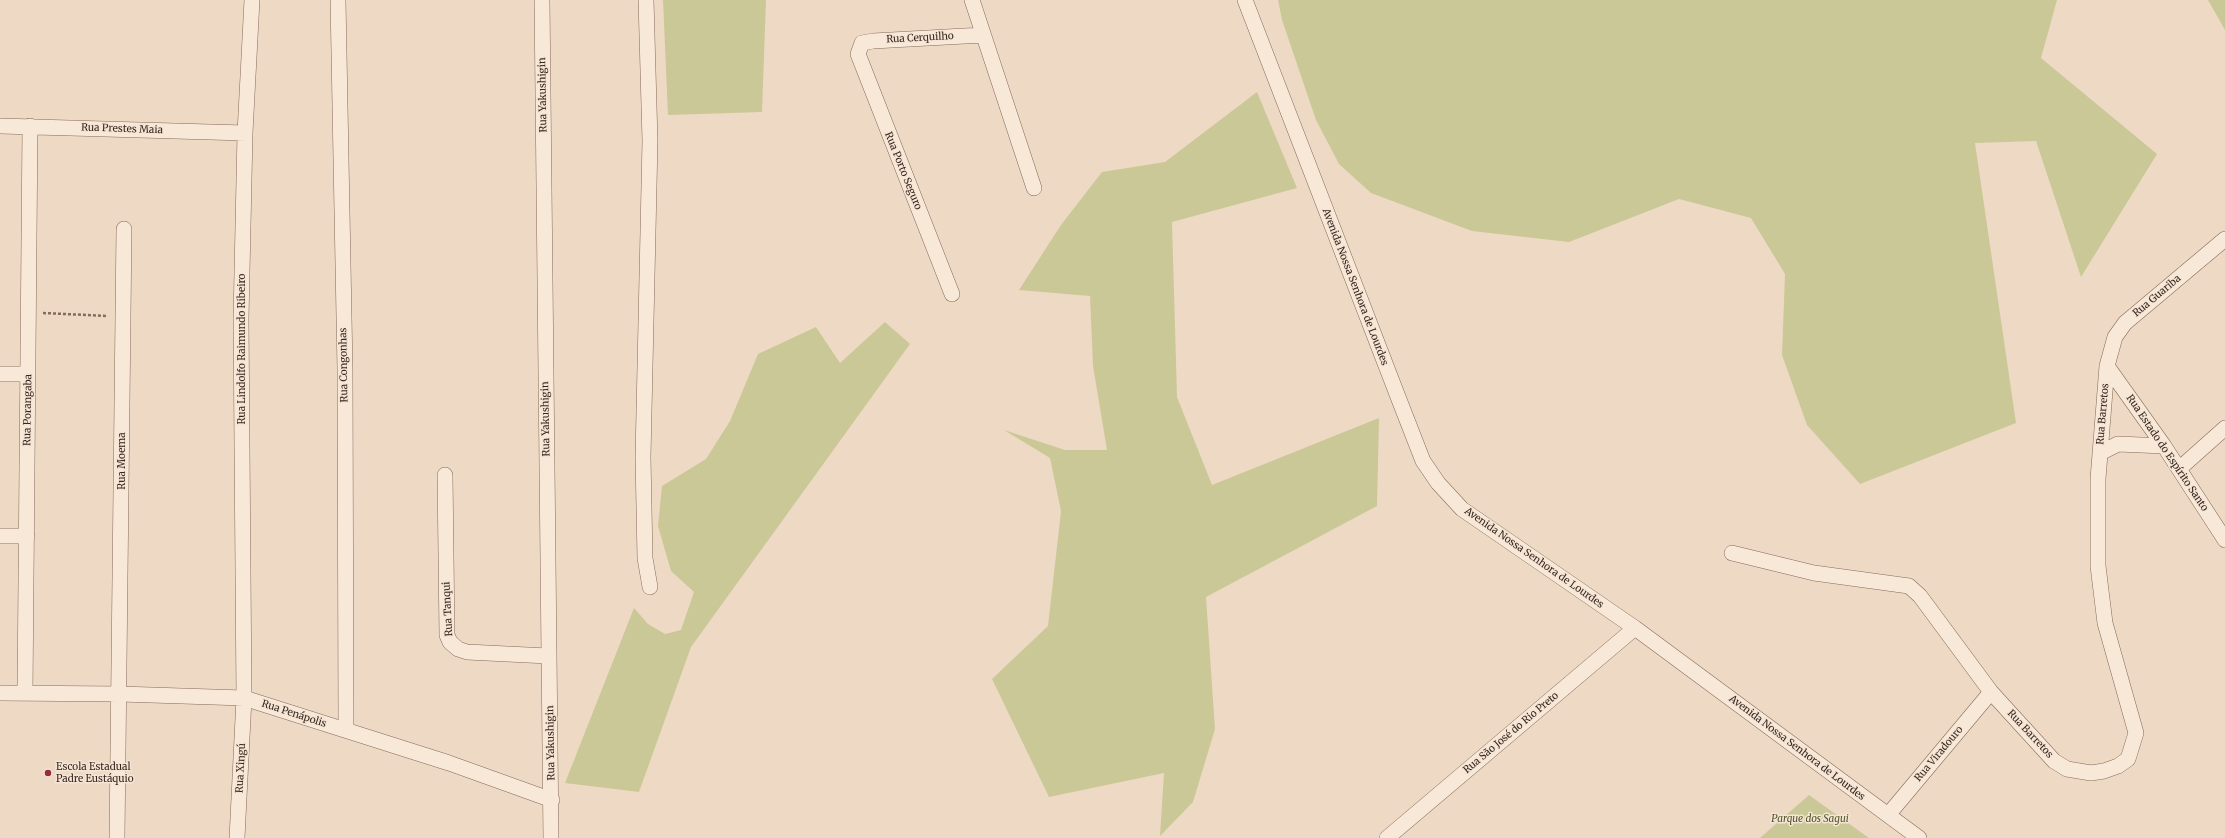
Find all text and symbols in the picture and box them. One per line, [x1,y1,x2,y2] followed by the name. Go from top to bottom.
[886,30,954,46] street label: Rua Cerquilho
[536,57,550,133] street label: Rua Yakushigin
[81,122,163,136] street label: Rua Prestes Maia
[882,130,924,212] street label: Rua Porto Seguro
[1319,207,1391,367] street label: Avenida Nossa Senhora de Lourdes
[2131,273,2183,319] street label: Rua Guariba
[236,274,248,424] street label: Rua Lindolfo Raimundo Ribeiro
[337,327,351,403] street label: Rua Congonhas
[21,374,35,446] street label: Rua Porangaba
[539,381,553,457] street label: Rua Yakushigin
[2094,383,2112,445] street label: Rua Barretos
[2123,393,2211,513] street label: Rua Estado do Espírito Santo
[116,432,128,490] street label: Rua Moema
[1462,505,1606,611] street label: Avenida Nossa Senhora de Lourdes
[441,581,455,637] street label: Rua Tanqui
[1461,690,1561,776] street label: Rua São José do Rio Preto
[1727,693,1867,803] street label: Avenida Nossa Senhora de Lourdes
[260,698,328,730] street label: Rua Penápolis
[544,705,558,781] street label: Rua Yakushigin
[2005,707,2055,761] street label: Rua Barretos
[1912,724,1966,784] street label: Rua Viradouro
[234,743,248,793] street label: Rua Xingú
[56,761,133,784] place label: Escola Estadual Padre Eustáquio
[43,768,53,778] marker: Escola Estadual Padre Eustáquio
[1771,813,1849,825] park label: Parque dos Sagui

